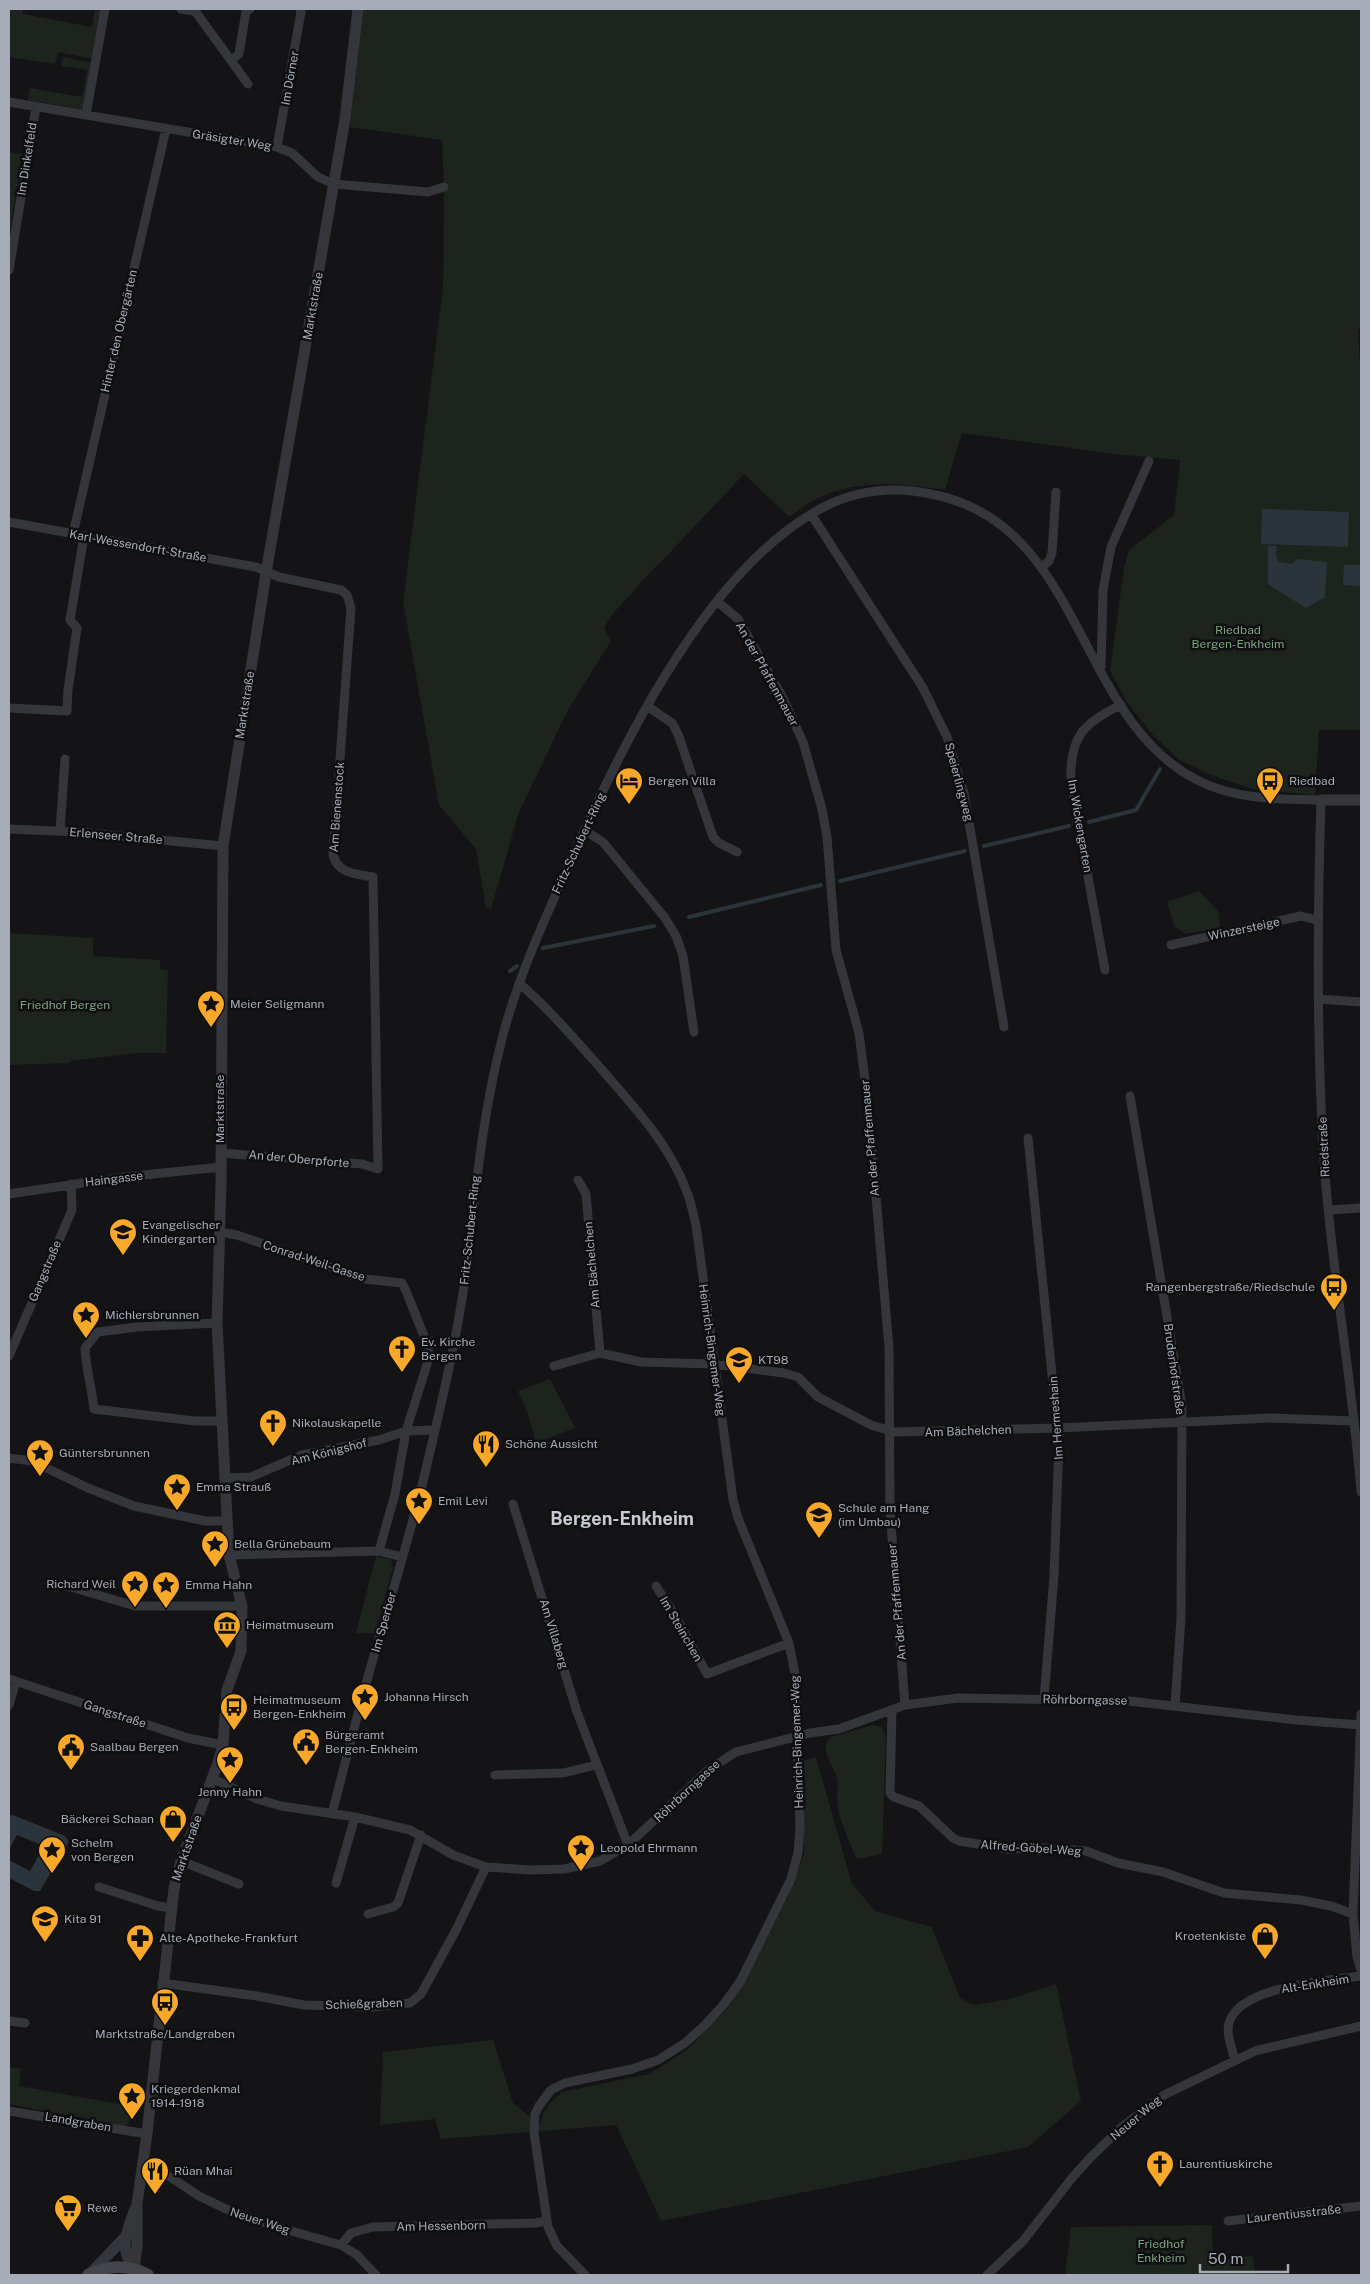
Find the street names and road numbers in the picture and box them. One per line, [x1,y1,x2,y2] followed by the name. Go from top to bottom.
[278,49,302,106] street label: Im Dörner
[14,122,40,196] street label: Im Dinkelfeld
[191,127,273,153] street label: Gräsigter Weg
[98,268,140,394] street label: Hinter den Obergärten
[300,271,326,341] street label: Marktstraße
[68,527,208,565] street label: Karl-Wessendorft-Straße
[733,619,802,729] street label: An der Pfaffenmauer
[233,670,257,740] street label: Marktstraße
[942,741,976,823] street label: Speierlingweg
[327,761,347,853] street label: Am Bienenstock
[1065,778,1095,874] street label: Im Wickengarten
[549,790,609,896] street label: Fritz-Schubert-Ring
[69,825,163,847] street label: Erlenseer Straße
[1207,915,1281,943] street label: Winzersteige
[213,1074,227,1143] street label: Marktstraße
[858,1079,882,1197] street label: An der Pfaffenmauer
[1315,1116,1333,1178] street label: Riedstraße
[248,1148,350,1170] street label: An der Oberpforte
[84,1168,144,1190] street label: Haingasse
[457,1174,483,1286] street label: Fritz-Schubert-Ring
[581,1221,603,1309] street label: Am Bächelchen
[26,1238,64,1304] street label: Gangstraße
[261,1238,367,1284] street label: Conrad-Weil-Gasse
[696,1283,728,1417] street label: Heinrich-Bingemer-Weg
[1161,1322,1187,1416] street label: Bruderhofstraße
[1046,1376,1066,1460] street label: Im Hermeshain
[924,1422,1012,1440] street label: Am Bächelchen
[290,1436,369,1468] street label: Am Königshof
[885,1543,909,1661] street label: An der Pfaffenmauer
[369,1590,399,1654] street label: Im Sperber
[657,1594,705,1664] street label: Im Steinchen
[537,1597,571,1671] street label: Am Villaberg
[788,1675,806,1809] street label: Heinrich-Bingemer-Weg
[1043,1692,1128,1708] street label: Röhrborngasse
[82,1697,148,1731] street label: Gangstraße
[651,1757,723,1825] street label: Röhrborngasse
[169,1813,205,1883] street label: Marktstraße
[980,1837,1082,1859] street label: Alfred-Göbel-Weg
[1280,1972,1350,1996] street label: Alt-Enkheim
[325,1996,403,2012] street label: Schießgraben
[1108,2093,1164,2143] street label: Neuer Weg
[44,2109,112,2135] street label: Landgraben
[1246,2202,1342,2226] street label: Laurentiusstraße
[228,2205,292,2237] street label: Neuer Weg
[396,2218,486,2234] street label: Am Hessenborn

